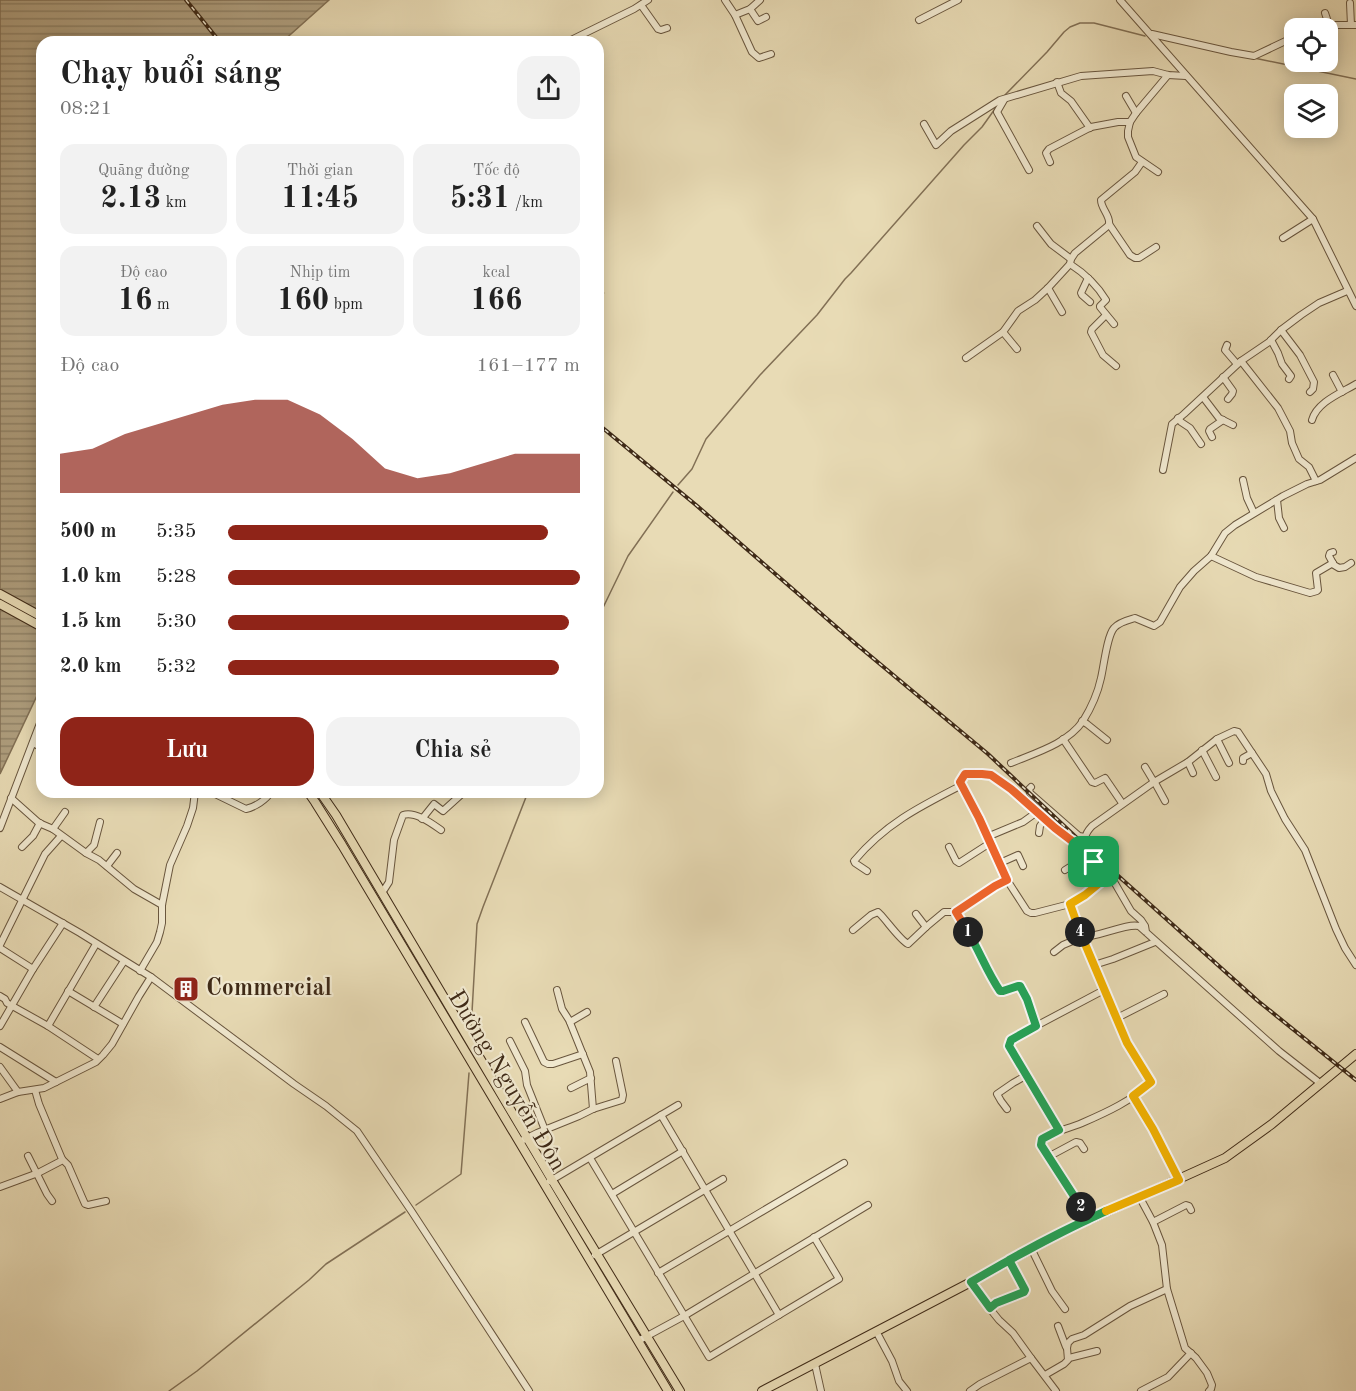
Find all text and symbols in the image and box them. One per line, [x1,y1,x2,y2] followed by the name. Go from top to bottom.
[1284,18,1338,138] map controls
[1284,18,1338,72] button: locate
[517,56,580,119] button: share
[60,58,281,91] text: Chạy buổi sáng
[1284,84,1338,138] button: layers
[60,99,112,119] text: 08:21
[98,163,189,179] text: Quãng đường
[287,163,353,179] text: Thời gian
[473,163,520,179] text: Tốc độ
[101,184,161,214] text: 2.13
[281,184,359,214] text: 11:45
[450,184,510,214] text: 5:31
[161,195,187,211] text: km
[510,195,543,211] text: /km
[120,265,167,281] text: Độ cao
[290,265,350,281] text: Nhịp tim
[483,265,510,281] text: kcal
[118,286,152,316] text: 16
[277,286,329,316] text: 160
[470,286,522,316] text: 166
[152,297,170,313] text: m
[329,297,363,313] text: bpm
[60,356,119,376] text: Độ cao
[477,356,580,376] text: 161–177 m
[60,522,116,542] text: 500 m
[156,522,196,542] text: 5:35
[60,567,122,587] text: 1.0 km
[156,567,196,587] text: 5:28
[60,612,122,632] text: 1.5 km
[156,612,196,632] text: 5:30
[60,657,122,677] text: 2.0 km
[156,657,196,677] text: 5:32
[60,717,314,786] button: Lưu
[326,717,580,786] button: Chia sẻ
[1068,836,1119,887] pin
[1077,845,1110,878] icon: arrive
[953,917,983,947] pin: 1
[1065,917,1095,947] pin: 4
[963,924,973,940] text: 1
[1075,924,1085,940] text: 4
[171,974,201,1004] building icon: Commercial
[206,977,332,1001] place label: Commercial
[443,985,571,1176] street label: Đường Nguyễn Đôn
[1066,1192,1096,1222] pin: 2
[1076,1199,1086,1215] text: 2

